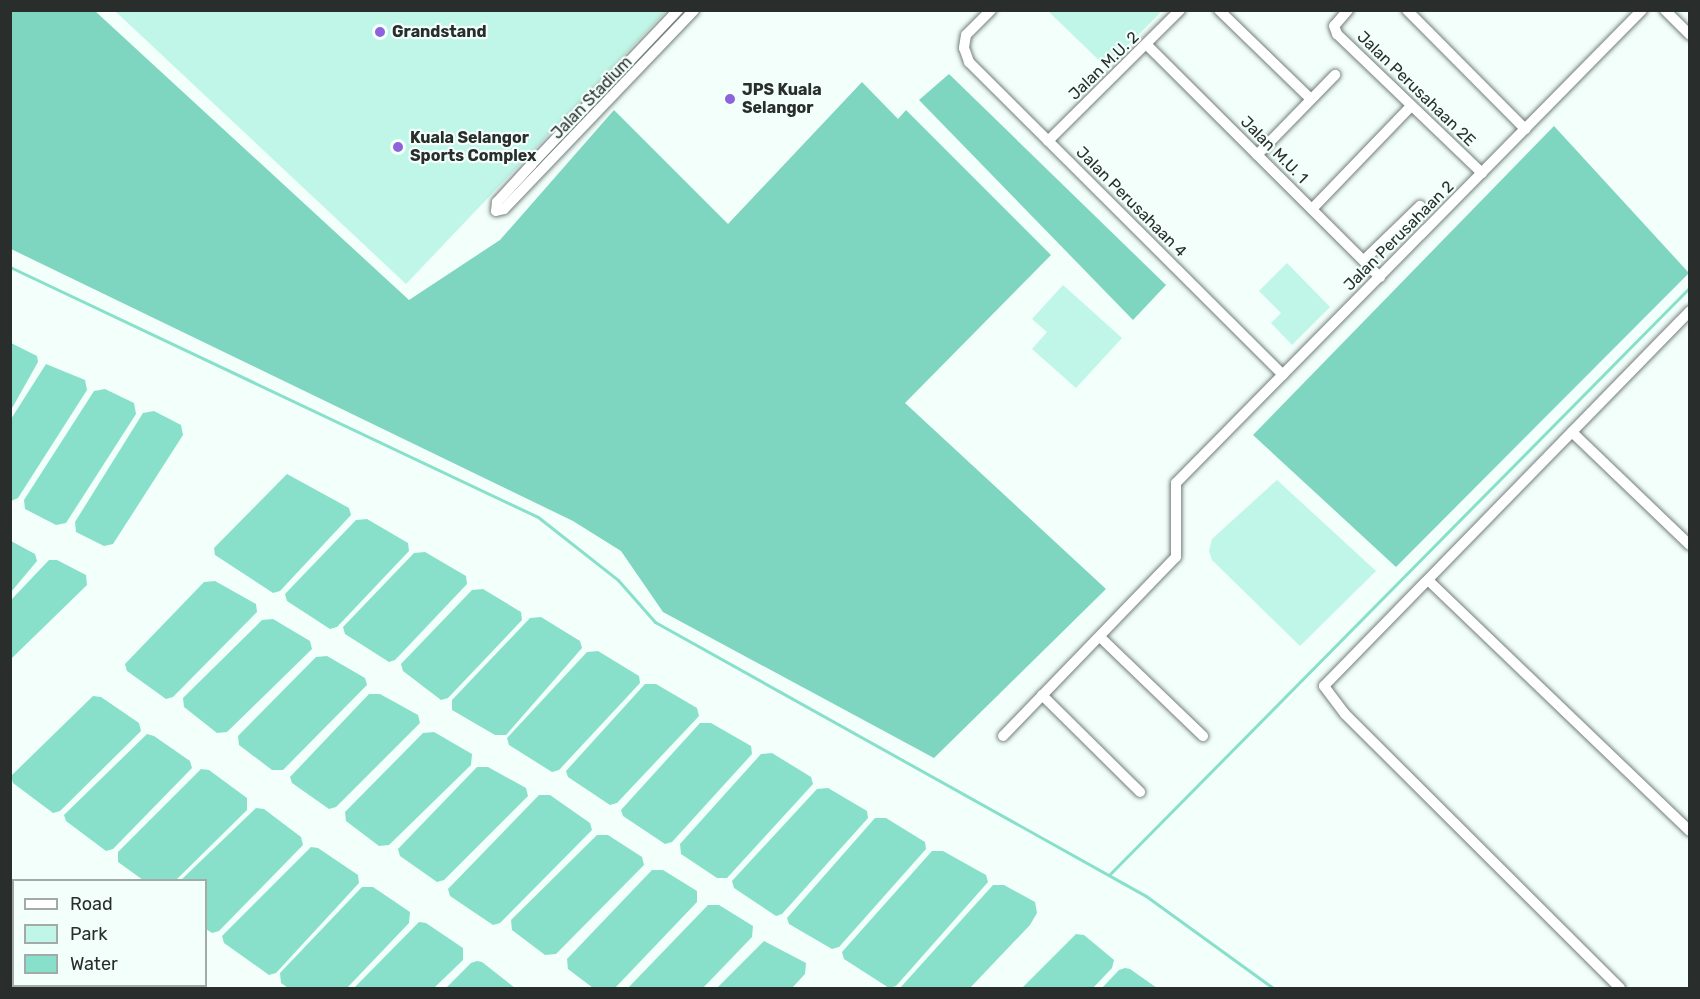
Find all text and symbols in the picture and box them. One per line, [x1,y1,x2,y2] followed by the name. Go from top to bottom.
[392,22,487,42] place label: Grandstand
[373,25,387,39] marker: Grandstand
[1353,27,1479,151] street label: Jalan Perusahaan 2E
[1065,28,1143,104] street label: Jalan M.U. 2
[548,53,636,143] street label: Jalan Stadium
[742,80,822,118] place label: JPS Kuala Selangor
[723,92,737,106] marker: JPS Kuala Selangor
[1236,112,1312,188] street label: Jalan M.U. 1
[410,128,536,166] place label: Kuala Selangor Sports Complex
[391,140,405,154] marker: Kuala Selangor Sports Complex
[1072,143,1190,261] street label: Jalan Perusahaan 4
[1340,177,1458,295] street label: Jalan Perusahaan 2
[12,879,207,987] legend
[70,893,113,915] text: Road
[70,923,107,945] text: Park
[70,953,118,975] text: Water

